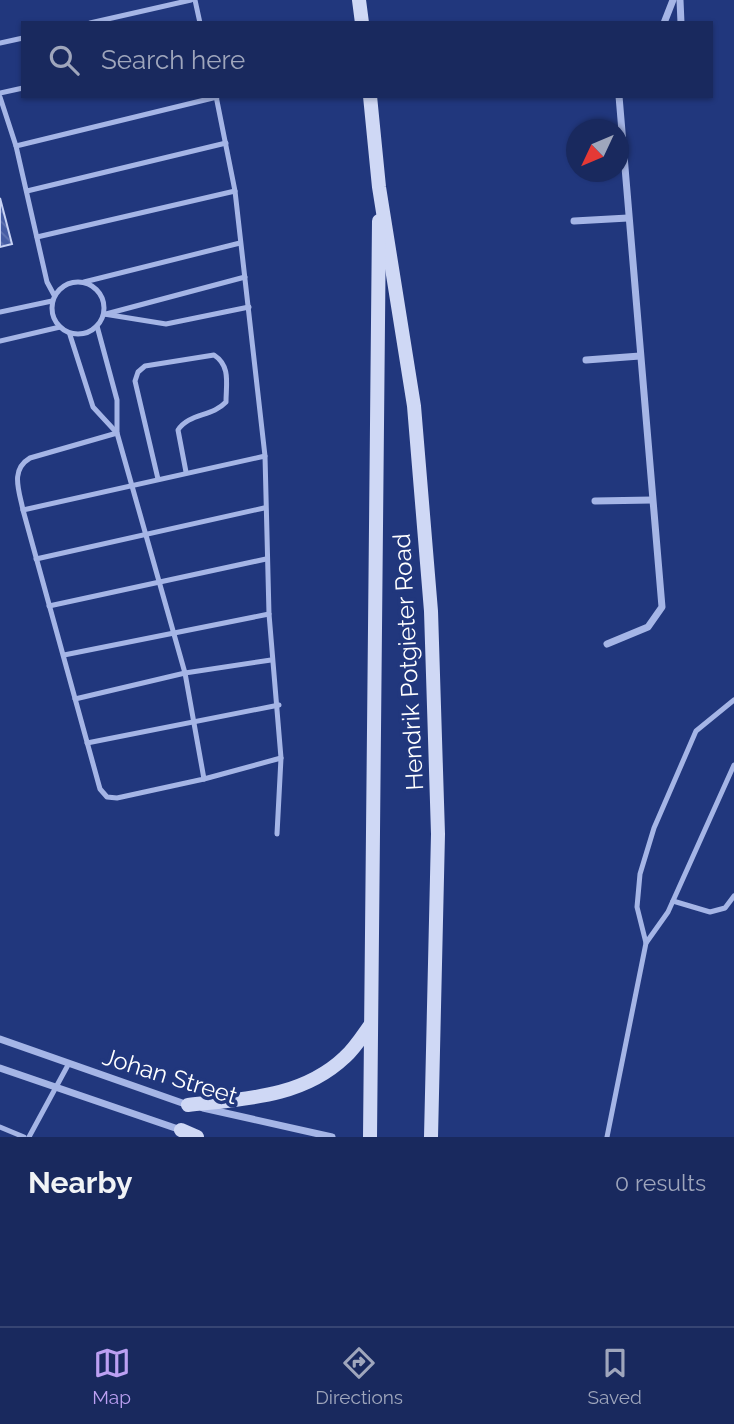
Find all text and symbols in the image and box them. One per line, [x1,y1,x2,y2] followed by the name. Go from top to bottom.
[21,21,713,98] search box
[45,41,83,79] icon: search
[101,45,245,75] text: Search here
[566,119,629,182] north arrow
[387,533,429,791] street label: Hendrik Potgieter Road
[99,1042,241,1110] street label: Johan Street
[28,1165,132,1200] text: Nearby
[615,1169,706,1196] text: 0 results
[92,1344,131,1408] tab: Map
[315,1344,403,1408] tab: Directions
[587,1344,642,1408] tab: Saved

